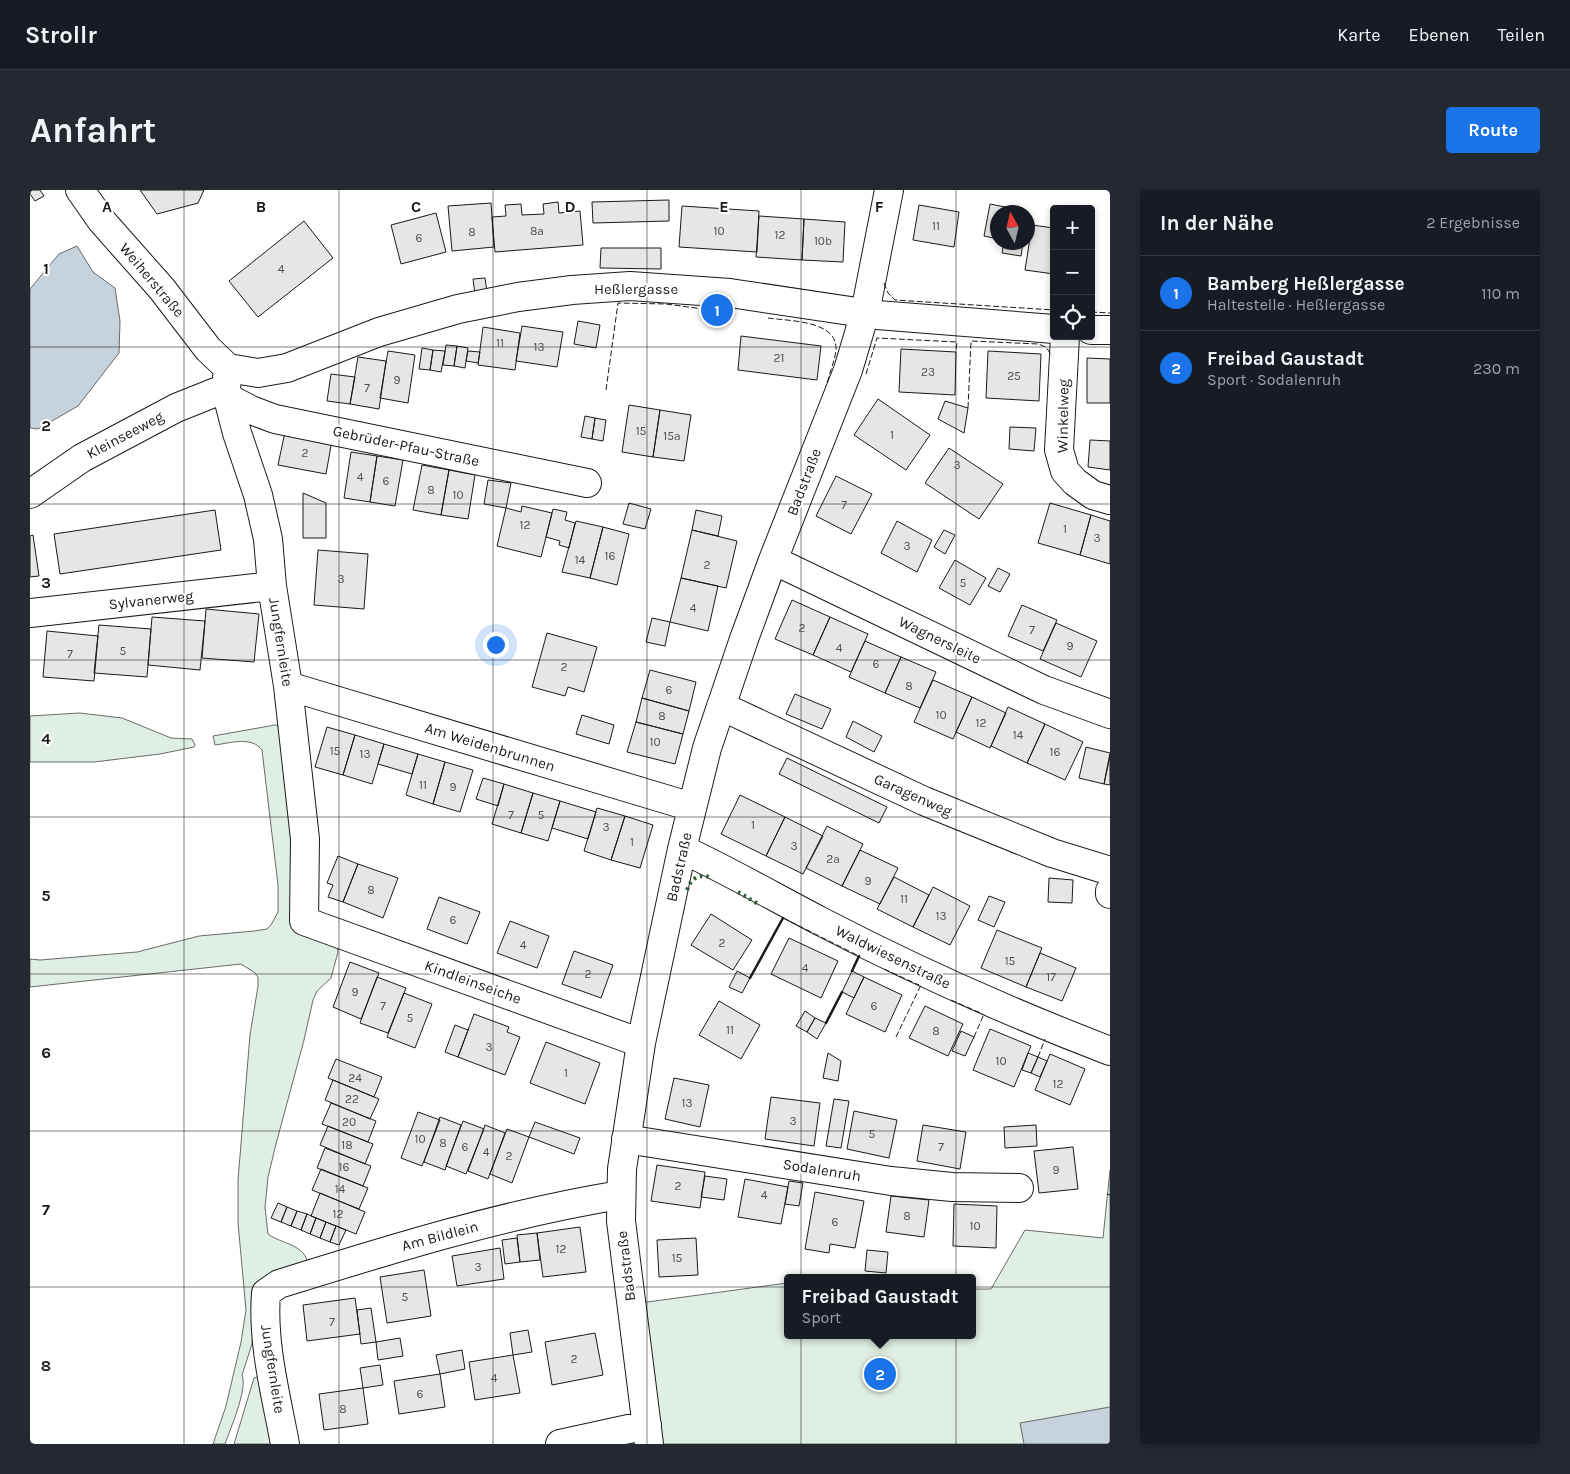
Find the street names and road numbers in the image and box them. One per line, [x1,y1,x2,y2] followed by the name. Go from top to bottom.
[116,239,188,321] street label: Weiherstraße
[594,280,678,298] street label: Heßlergasse
[1053,378,1073,453] street label: Winkelweg
[83,407,167,463] street label: Kleinseeweg
[331,422,481,470] street label: Gebrüder-Pfau-Straße
[783,446,825,518] street label: Badstraße
[108,587,195,613] street label: Sylvanerweg
[265,596,297,688] street label: Jungfernleite
[896,612,984,668] street label: Wagnersleite
[423,719,557,775] street label: Am Weidenbrunnen
[871,770,955,820] street label: Garagenweg
[662,831,696,903] street label: Badstraße
[832,921,954,993] street label: Waldwiesenstraße
[422,956,524,1008] street label: Kindleinseiche
[782,1155,862,1185] street label: Sodalenruh
[400,1217,480,1255] street label: Am Bildlein
[613,1230,639,1302] street label: Badstraße
[257,1323,289,1415] street label: Jungfernleite

